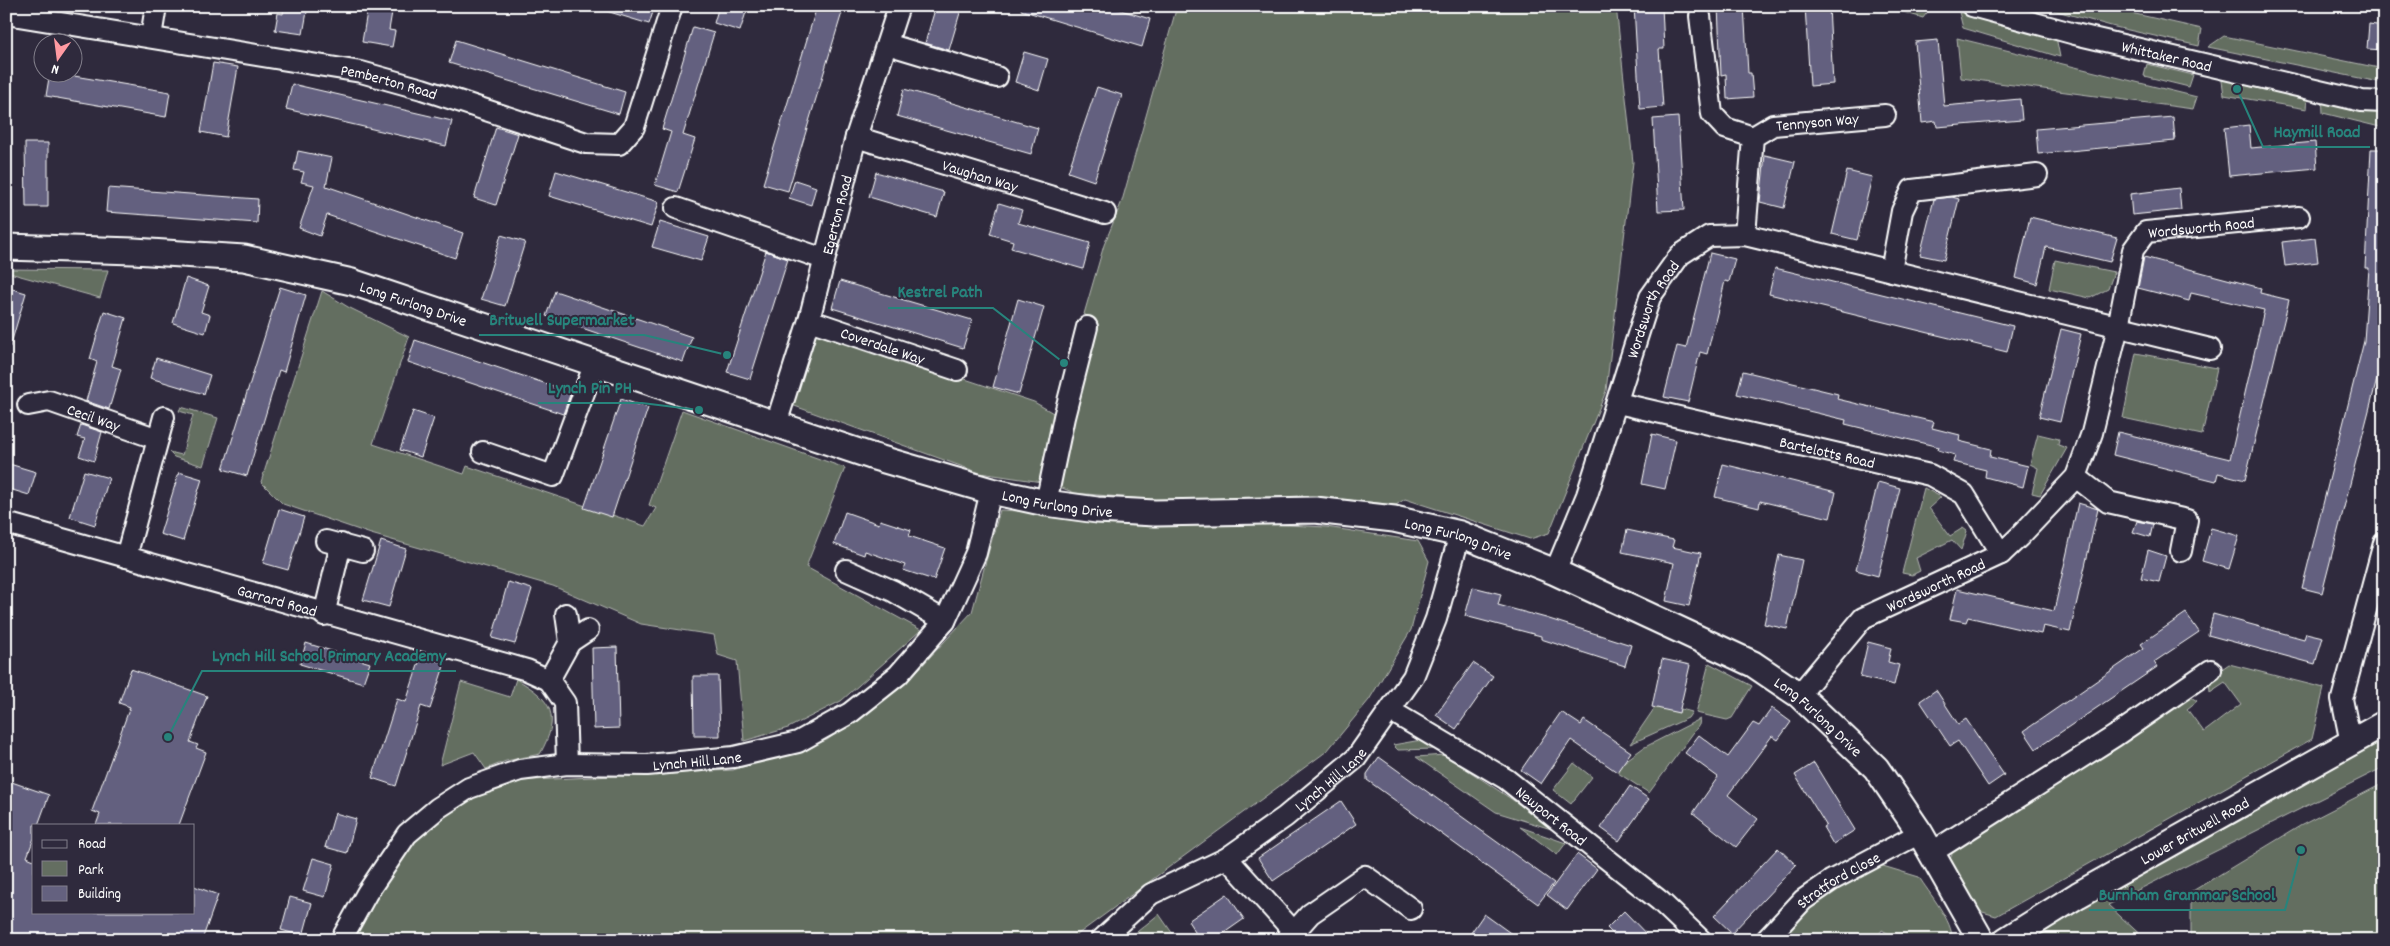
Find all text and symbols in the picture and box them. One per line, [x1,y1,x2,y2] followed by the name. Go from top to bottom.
[32,32,82,82] north arrow
[2119,36,2214,80] street label: Whittaker Road
[49,58,61,79] text: N
[339,60,440,107] street label: Pemberton Road
[1775,108,1860,139] street label: Tennyson Way
[2263,114,2370,147] callout: Haymill Road
[2274,121,2360,146] text: Haymill Road
[939,155,1021,200] street label: Vaughan Way
[817,173,860,257] street label: Egerton Road
[2147,212,2256,246] street label: Wordsworth Road
[1622,257,1687,362] street label: Wordsworth Road
[888,275,993,308] callout: Kestrel Path
[356,276,469,334] street label: Long Furlong Drive
[898,281,982,306] text: Kestrel Path
[479,302,644,335] callout: Britwell Supermarket
[489,309,635,334] text: Britwell Supermarket
[837,322,928,372] street label: Coverdale Way
[538,370,642,403] callout: Lynch Pin PH
[548,377,632,402] text: Lynch Pin PH
[63,399,123,439] street label: Cecil Way
[1777,432,1877,476] street label: Bartelotts Road
[1000,485,1113,525] street label: Long Furlong Drive
[1402,513,1515,568] street label: Long Furlong Drive
[1883,554,1990,620] street label: Wordsworth Road
[234,580,319,624] street label: Garrard Road
[202,638,456,671] callout: Lynch Hill School Primary Academy
[212,645,447,670] text: Lynch Hill School Primary Academy
[1769,672,1866,763] street label: Long Furlong Drive
[1290,744,1374,818] street label: Lynch Hill Lane
[652,747,744,778] street label: Lynch Hill Lane
[1510,782,1591,853] street label: Newport Road
[2137,793,2254,872] street label: Lower Britwell Road
[32,824,195,914] legend
[78,834,106,856] text: Road
[1792,847,1885,915] street label: Stratford Close
[78,860,104,882] text: Park
[2089,877,2285,910] callout: Burnham Grammar School
[78,884,121,906] text: Building
[2099,884,2276,909] text: Burnham Grammar School

